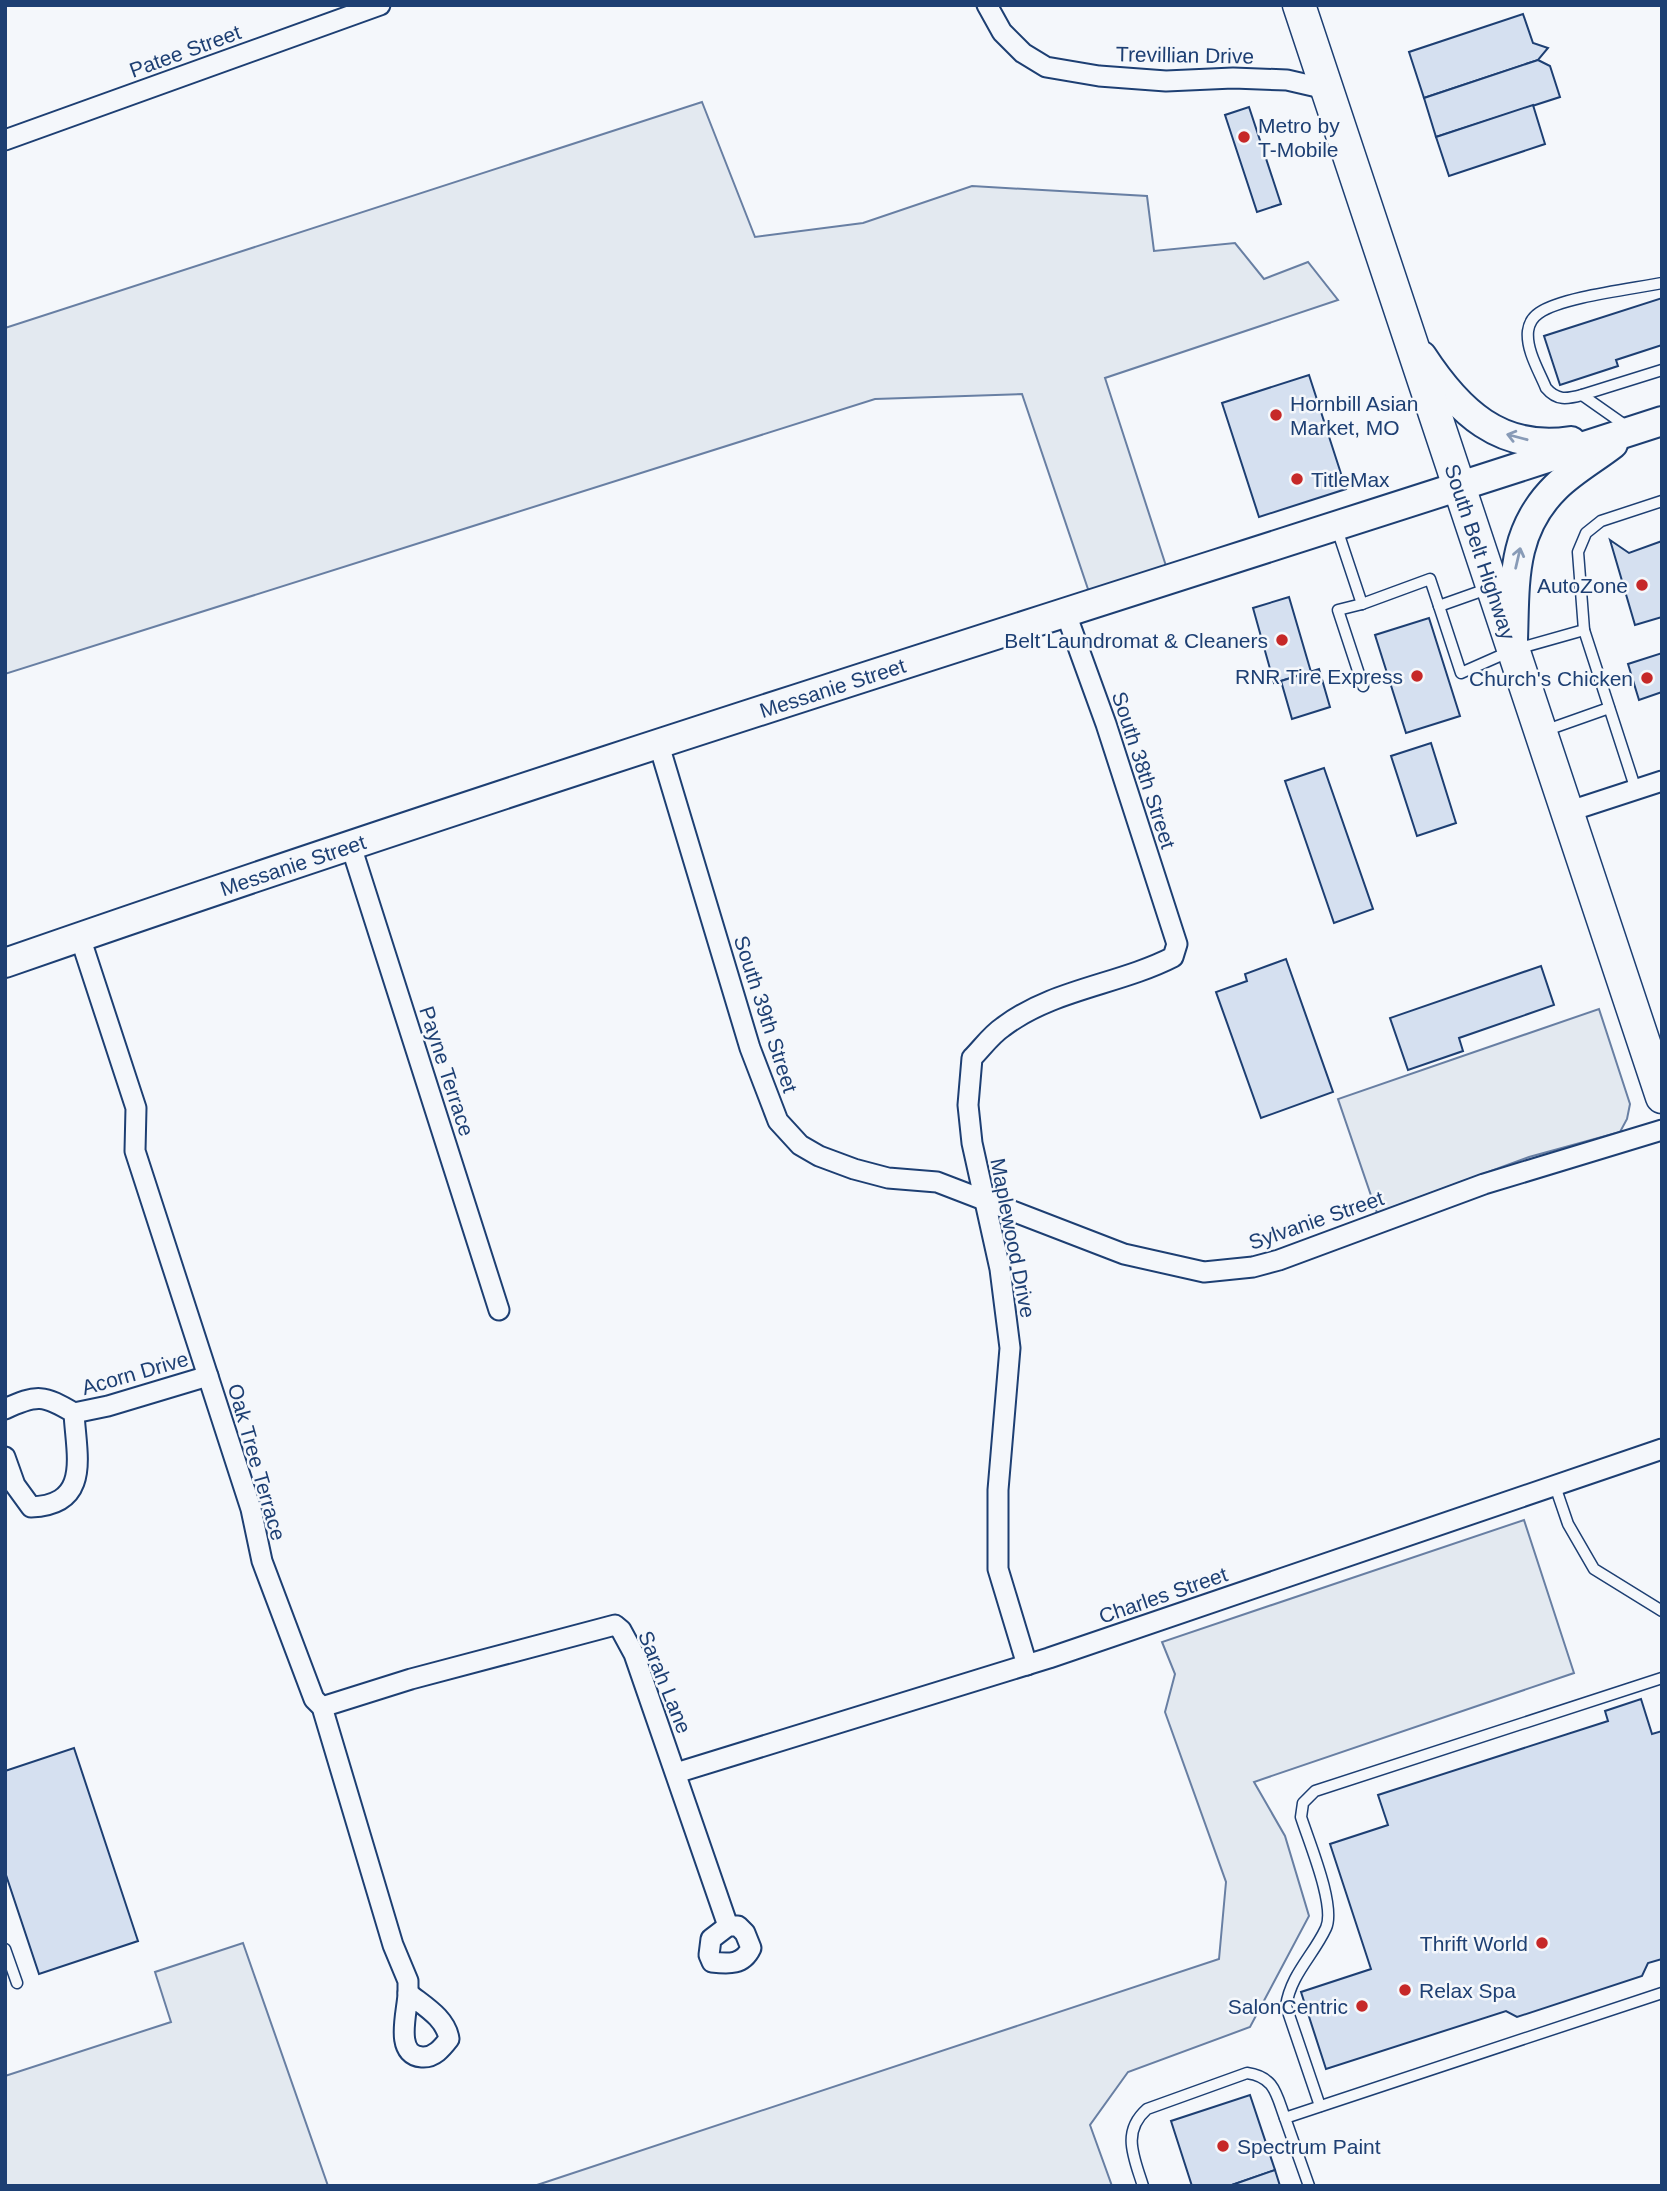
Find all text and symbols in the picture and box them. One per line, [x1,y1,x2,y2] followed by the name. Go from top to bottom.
[126,20,244,82] street label: Patee Street
[1116,42,1254,68] street label: Trevillian Drive
[1258,114,1340,161] place label: Metro by T-Mobile
[1236,129,1252,145] marker: Metro by T-Mobile
[1290,392,1418,439] place label: Hornbill Asian Market, MO
[1268,407,1284,423] marker: Hornbill Asian Market, MO
[1506,430,1528,443] one-way arrow
[1441,461,1521,643] street label: South Belt Highway
[1311,468,1390,491] place label: TitleMax
[1289,471,1305,487] marker: TitleMax
[1512,547,1525,569] one-way arrow
[1537,574,1628,597] place label: AutoZone
[1634,577,1650,593] marker: AutoZone
[1004,629,1268,652] place label: Belt Laundromat & Cleaners
[1274,632,1290,648] marker: Belt Laundromat & Cleaners
[757,653,908,722] street label: Messanie Street
[1235,665,1403,688] place label: RNR Tire Express
[1469,667,1633,690] place label: Church's Chicken
[1409,668,1425,684] marker: RNR Tire Express
[1639,670,1655,686] marker: Church's Chicken
[1108,689,1180,851] street label: South 38th Street
[217,830,368,900] street label: Messanie Street
[730,933,802,1095] street label: South 39th Street
[415,1003,479,1139] street label: Payne Terrace
[986,1156,1040,1320] street label: Maplewood Drive
[1245,1186,1387,1254] street label: Sylvanie Street
[79,1347,191,1399] street label: Acorn Drive
[224,1381,290,1543] street label: Oak Tree Terrace
[1096,1562,1230,1628] street label: Charles Street
[634,1627,696,1737] street label: Sarah Lane
[1420,1932,1528,1955] place label: Thrift World
[1534,1935,1550,1951] marker: Thrift World
[1419,1979,1516,2002] place label: Relax Spa
[1397,1982,1413,1998] marker: Relax Spa
[1228,1995,1348,2018] place label: SalonCentric
[1354,1998,1370,2014] marker: SalonCentric
[1237,2135,1381,2158] place label: Spectrum Paint
[1215,2138,1231,2154] marker: Spectrum Paint

